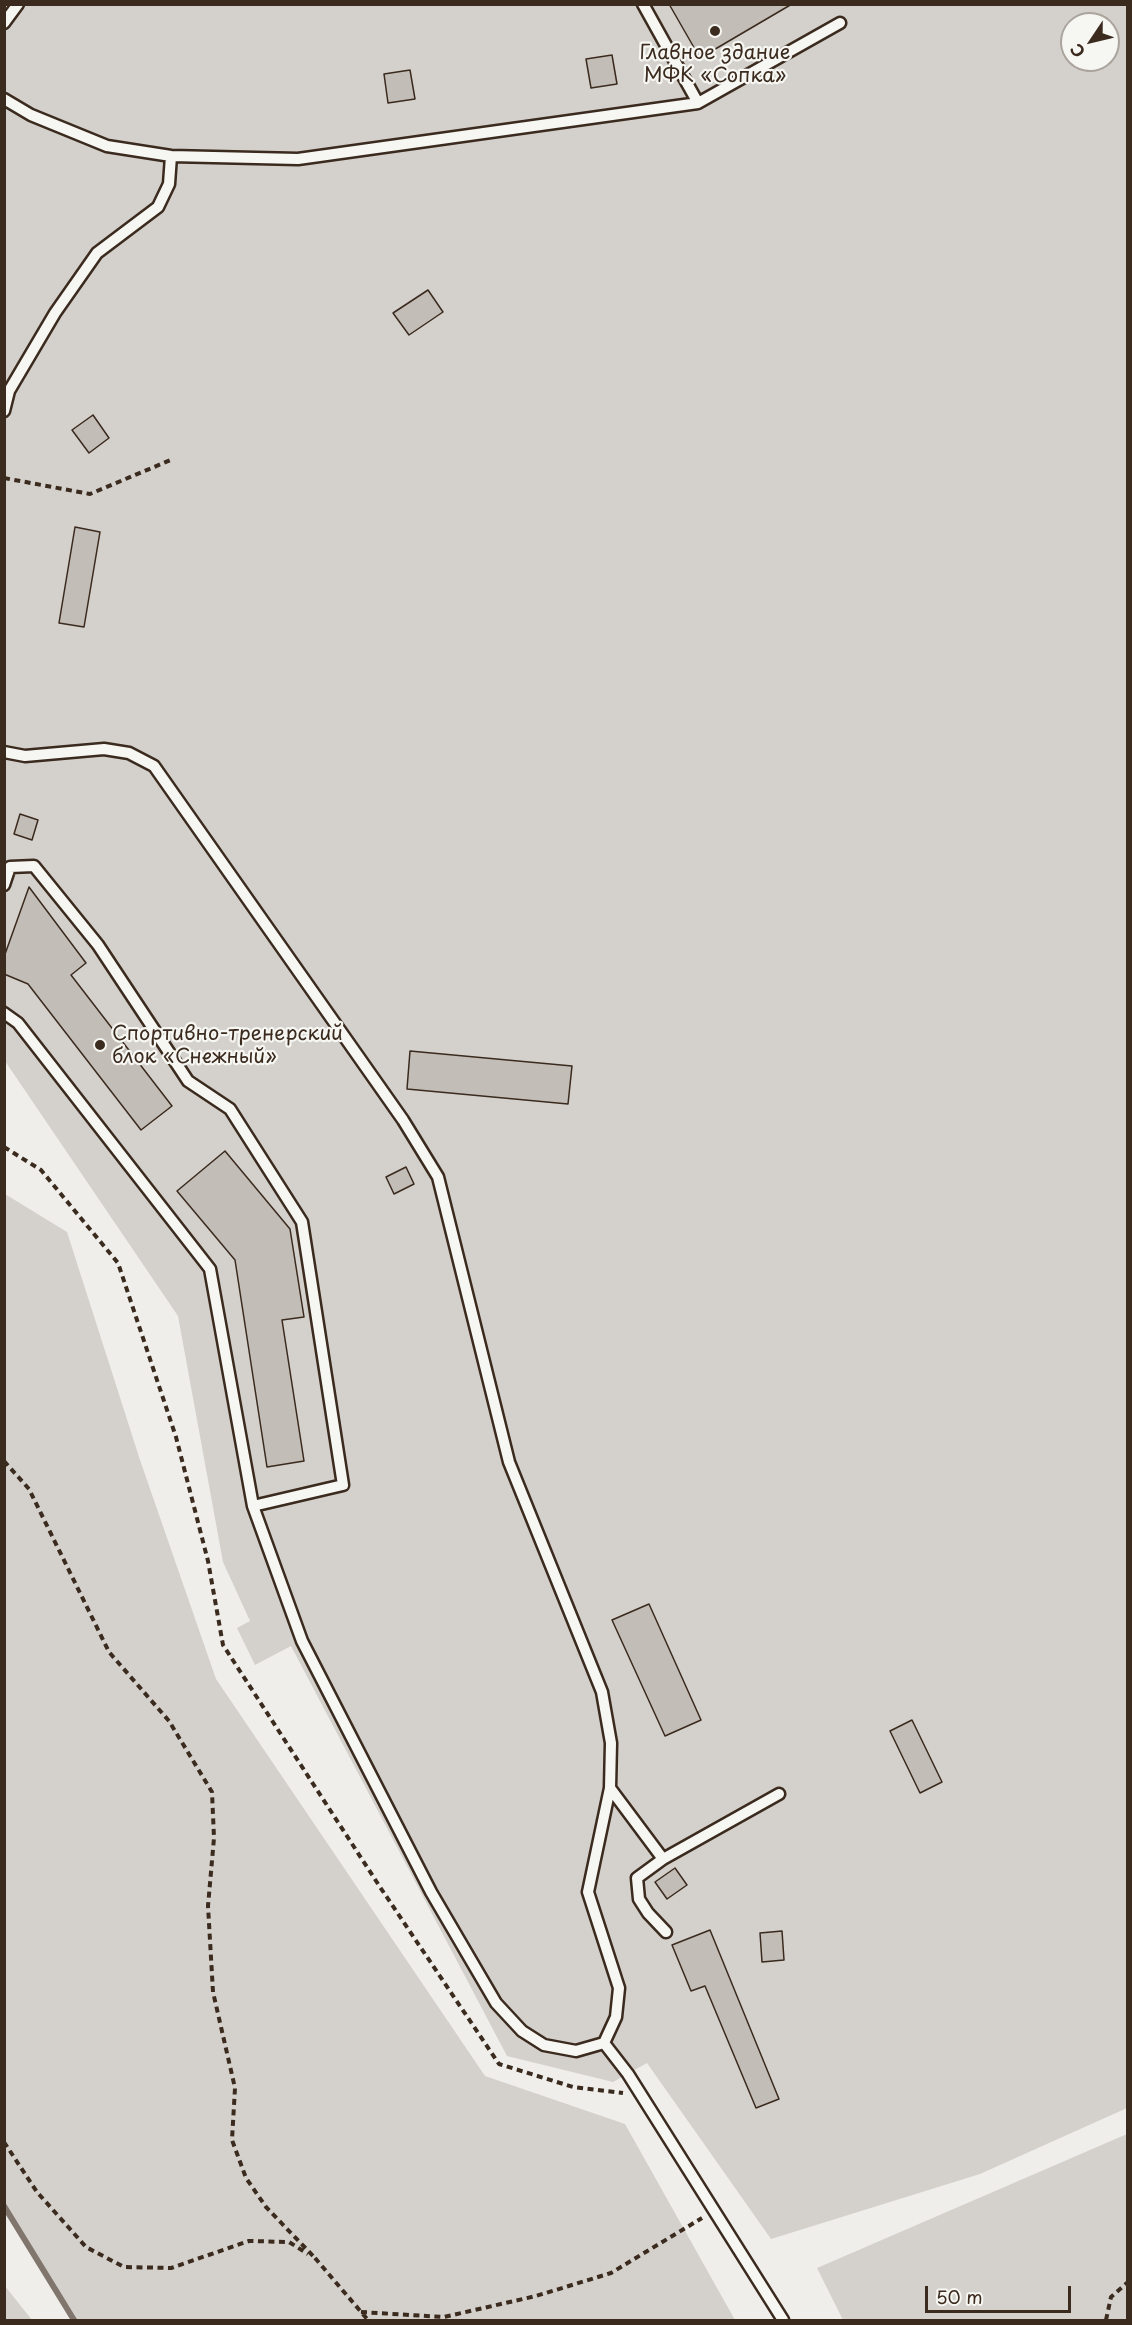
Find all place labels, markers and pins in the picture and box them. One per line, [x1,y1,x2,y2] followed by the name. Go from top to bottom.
[708,24,722,38] marker: Главное здание МФК «Сопка»
[640,41,790,88] place label: Главное здание МФК «Сопка»
[112,1022,343,1069] place label: Спортивно-тренерский блок «Снежный»
[93,1038,107,1052] marker: Спортивно-тренерский блок «Снежный»

